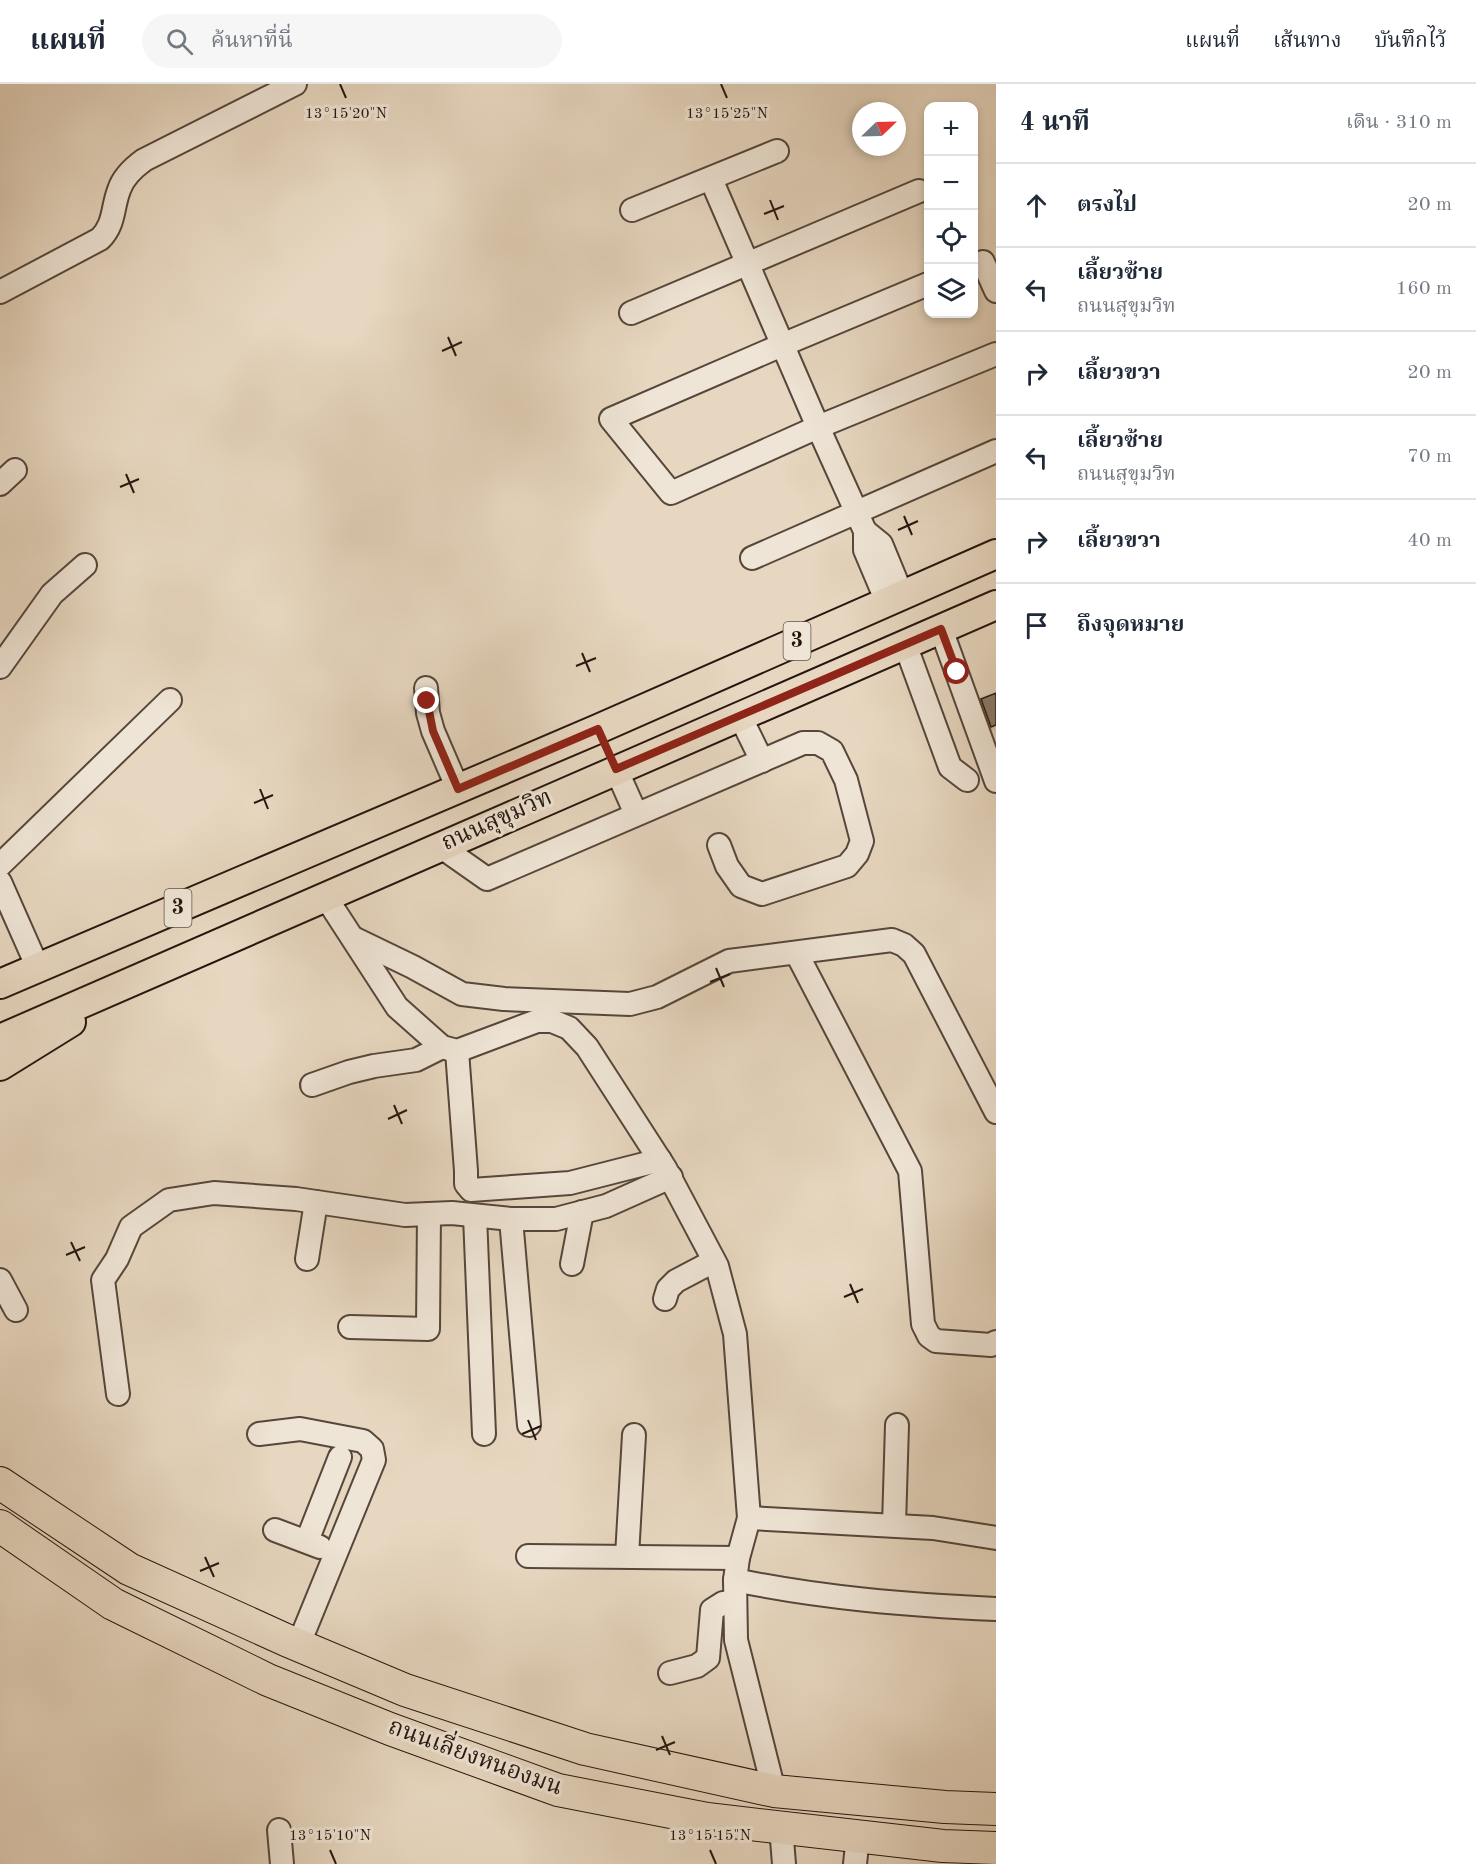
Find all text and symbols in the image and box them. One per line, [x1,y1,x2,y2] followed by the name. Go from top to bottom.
[142,14,562,68] search box
[163,25,196,58] icon: search
[30,28,106,56] text: แผนที่
[211,30,293,52] text: ค้นหาที่นี่
[1185,31,1240,52] text: แผนที่
[1273,31,1341,52] text: เส้นทาง
[1374,31,1446,52] text: บันทึกไว้
[852,102,906,156] north arrow
[924,102,978,318] map controls
[924,102,978,156] button: +
[305,107,387,122] text: 13°15'20"N
[686,107,768,122] text: 13°15'25"N
[1020,110,1090,136] text: 4 นาที
[1346,113,1452,133] text: เดิน · 310 m
[924,156,978,210] button: −
[1020,189,1053,222] icon: ahead
[1077,194,1137,216] text: ตรงไป
[1407,195,1452,215] text: 20 m
[924,210,978,264] button: locate
[1077,262,1163,284] text: เลี้ยวซ้าย
[924,264,978,318] button: layers
[1020,273,1053,306] icon: left
[1396,279,1452,299] text: 160 m
[1077,297,1176,317] text: ถนนสุขุมวิท
[1020,357,1053,390] icon: right
[1077,362,1161,384] text: เลี้ยวขวา
[1407,363,1452,383] text: 20 m
[1077,430,1163,452] text: เลี้ยวซ้าย
[1020,441,1053,474] icon: left
[1407,447,1452,467] text: 70 m
[1077,465,1176,485] text: ถนนสุขุมวิท
[1020,525,1053,558] icon: right
[1077,530,1161,552] text: เลี้ยวขวา
[1407,531,1452,551] text: 40 m
[1020,609,1053,642] icon: arrive
[1077,614,1184,636] text: ถึงจุดหมาย
[784,622,810,660] road number: 3
[943,658,969,684] route start
[413,687,439,713] route end
[437,784,556,857] street label: ถนนสุขุมวิท
[164,889,192,927] road number: 3
[385,1708,568,1801] street label: ถนนเลี่ยงหนองมน
[289,1829,371,1844] text: 13°15'10"N
[669,1829,751,1844] text: 13°15'15"N

